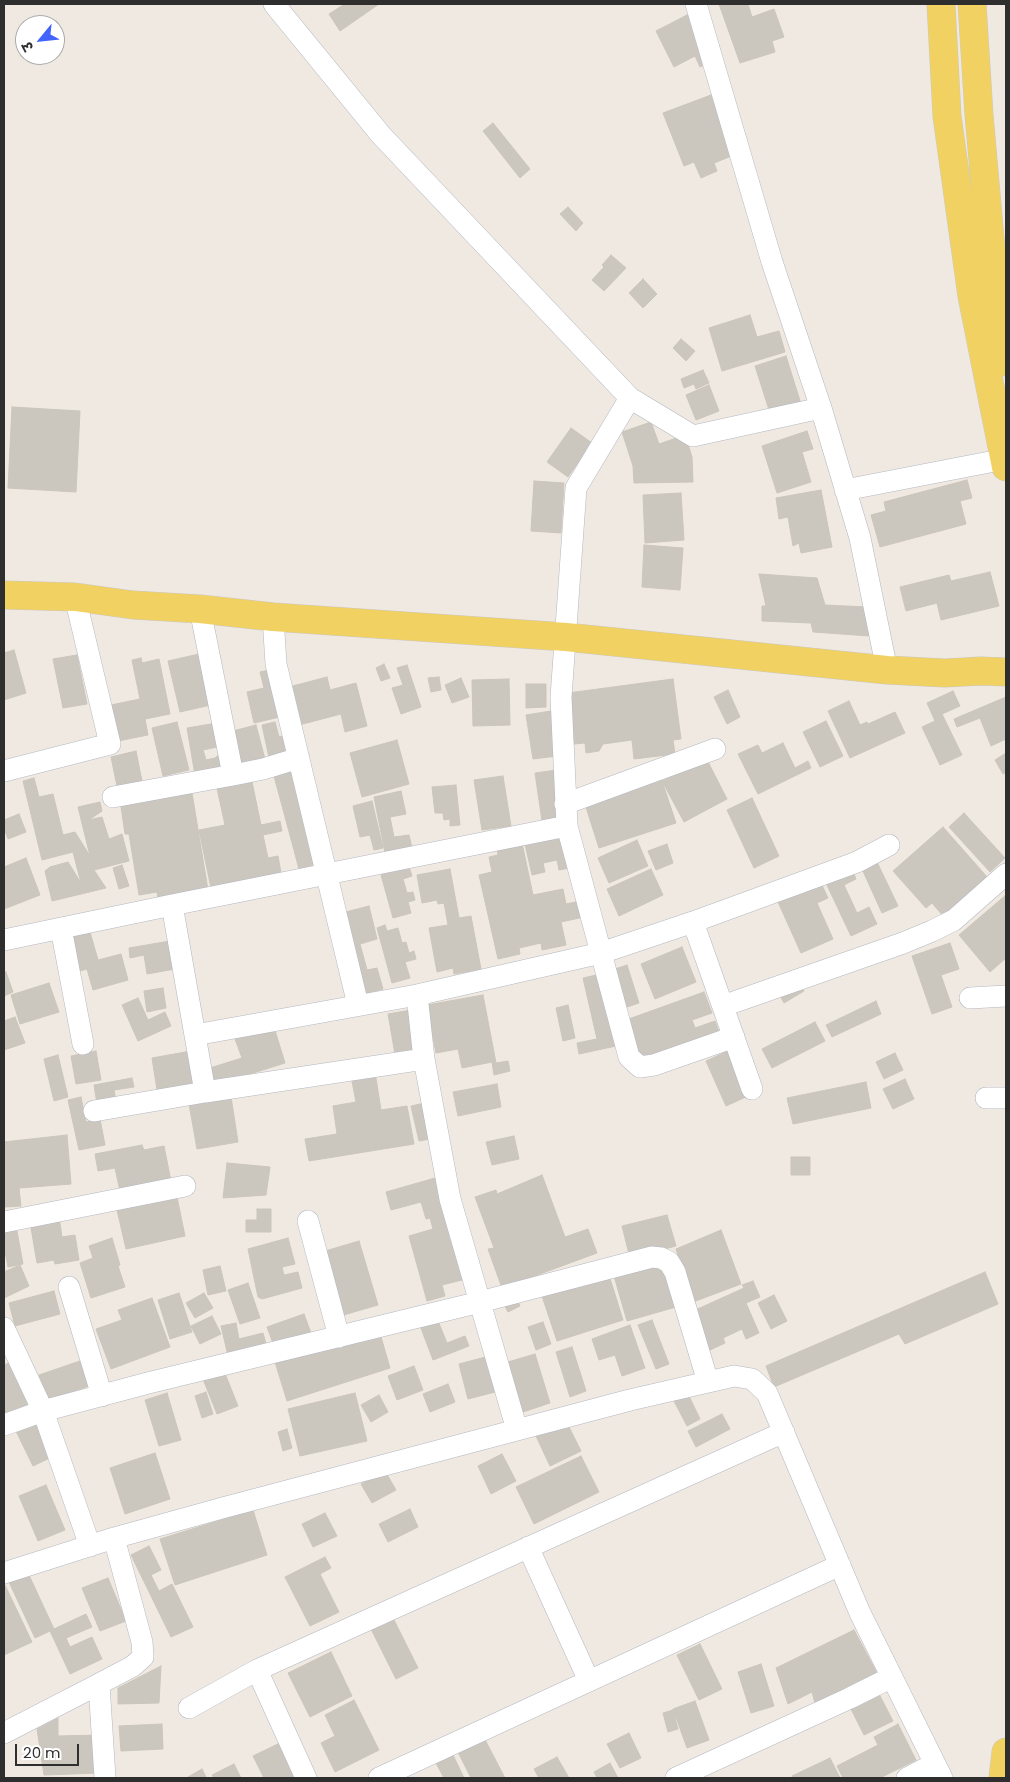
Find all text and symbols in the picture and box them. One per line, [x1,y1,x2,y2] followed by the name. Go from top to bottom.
[15,15,65,65] north arrow
[17,38,38,55] text: उ
[18,1734,81,1766] scale bar
[23,1742,61,1763] text: 20 m

